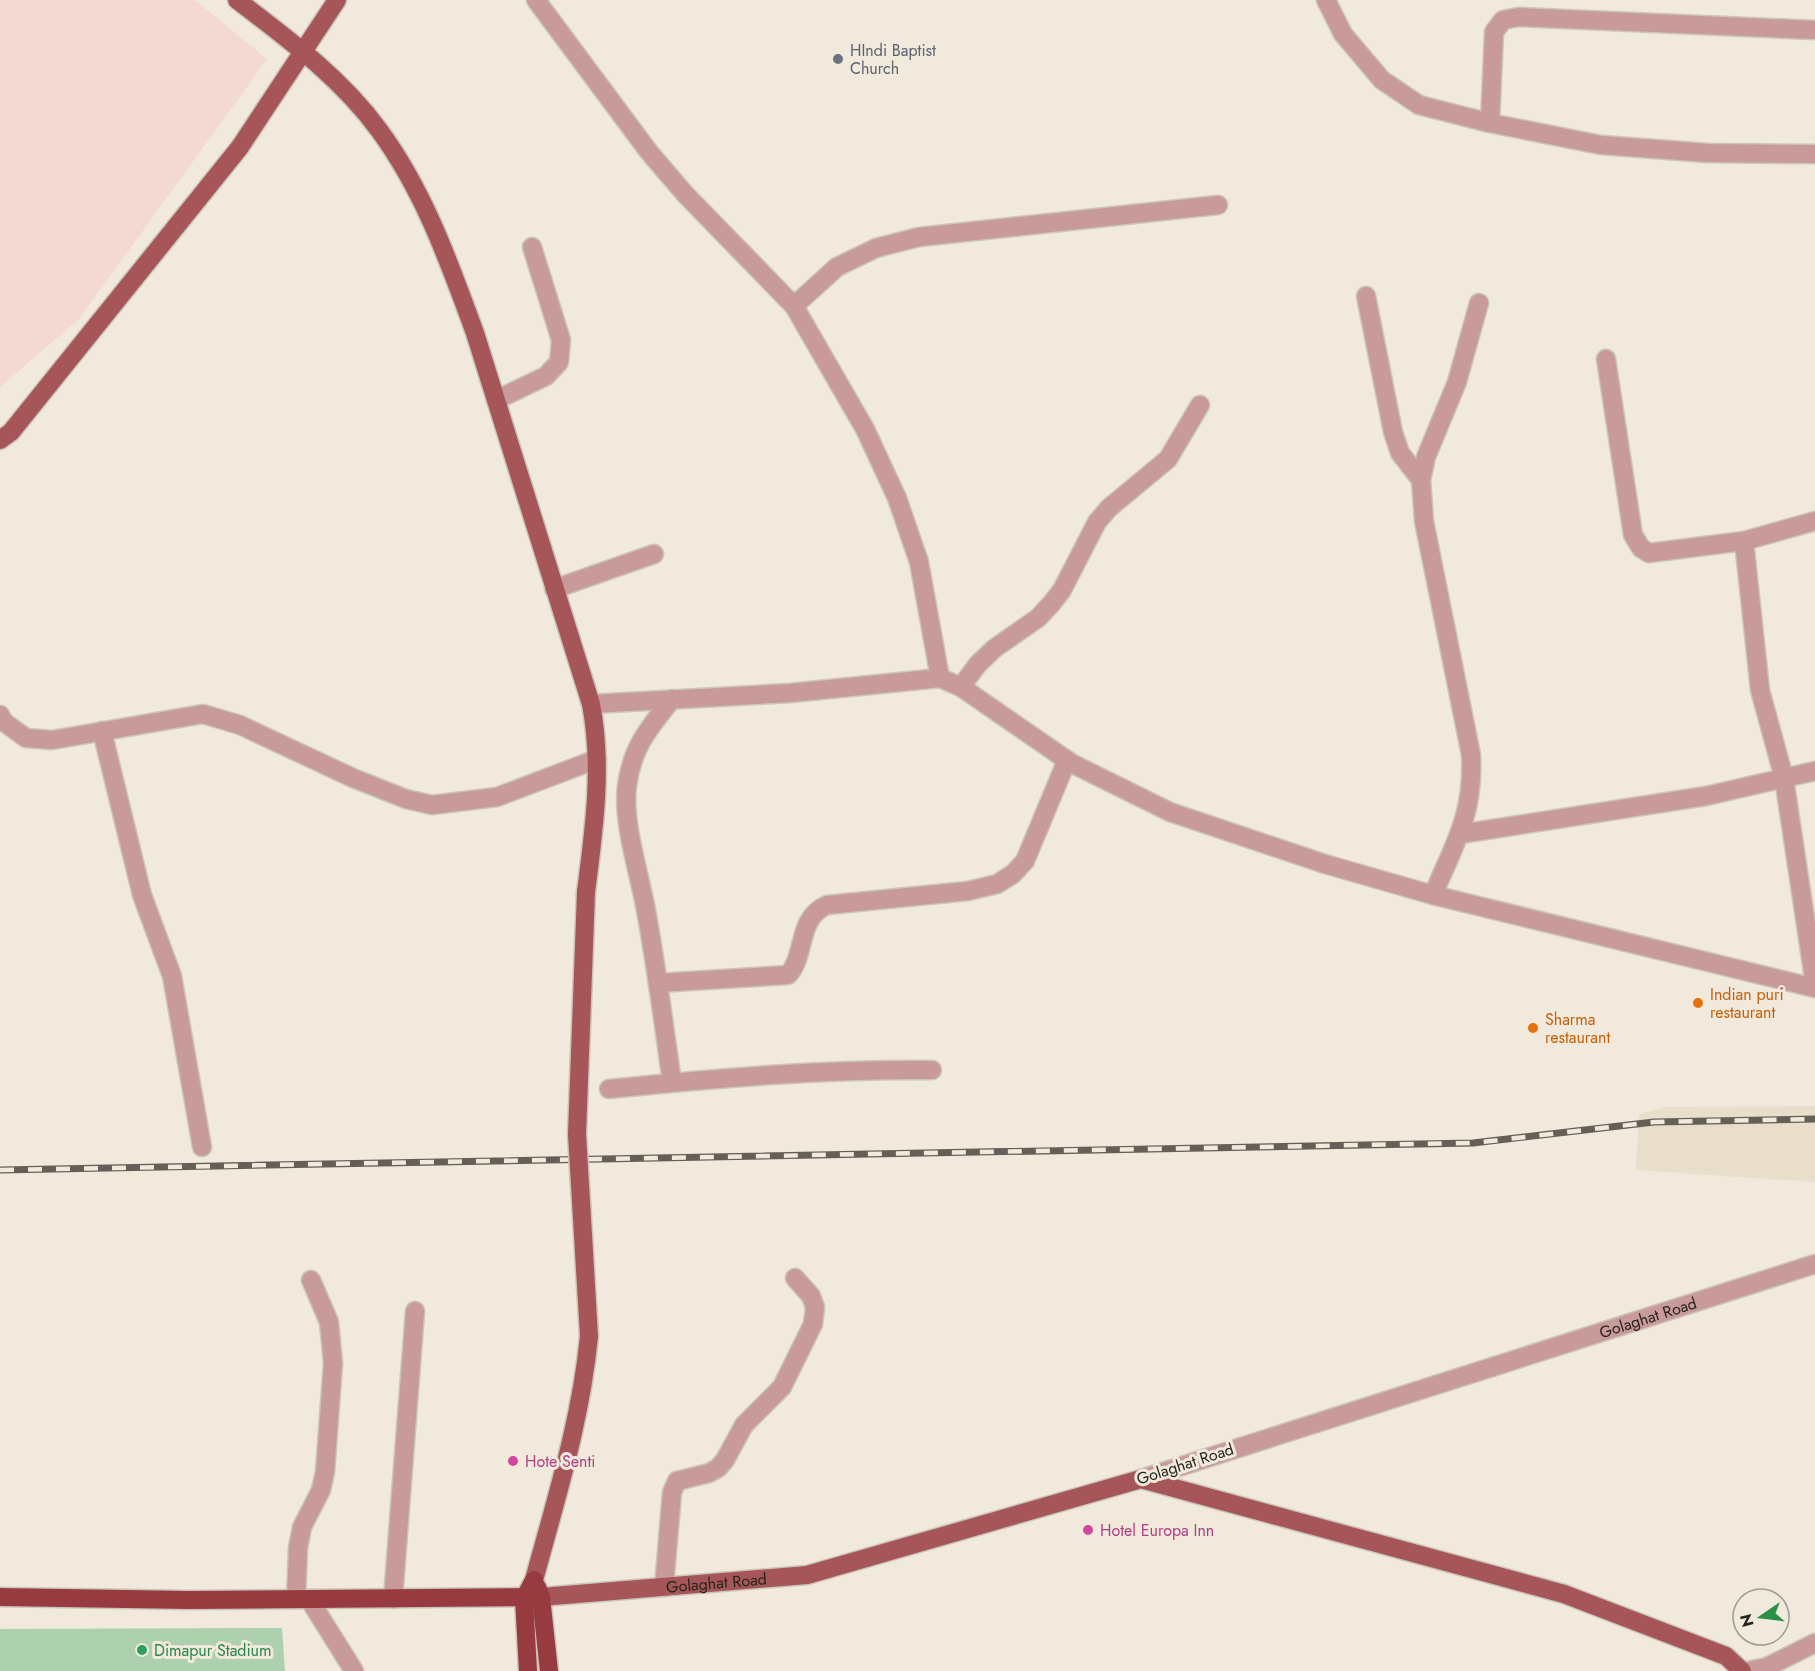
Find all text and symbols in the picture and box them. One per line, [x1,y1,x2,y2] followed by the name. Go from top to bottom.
[850,39,936,80] place label: HIndi Baptist Church
[831,52,845,66] marker: HIndi Baptist Church
[1710,983,1784,1024] place label: Indian puri restaurant
[1691,996,1705,1010] marker: Indian puri restaurant
[1545,1008,1610,1049] place label: Sharma restaurant
[1526,1021,1540,1035] marker: Sharma restaurant
[1596,1291,1699,1344] street label: Golaghat Road
[1133,1437,1237,1491] street label: Golaghat Road
[525,1450,595,1473] place label: Hote Senti
[506,1454,520,1468] marker: Hote Senti
[1100,1519,1214,1542] place label: Hotel Europa Inn
[1081,1523,1095,1537] marker: Hotel Europa Inn
[665,1567,768,1598] street label: Golaghat Road
[1731,1587,1791,1647] north arrow
[1734,1612,1760,1629] text: N
[154,1639,272,1662] place label: Dimapur Stadium
[135,1643,149,1657] marker: Dimapur Stadium

